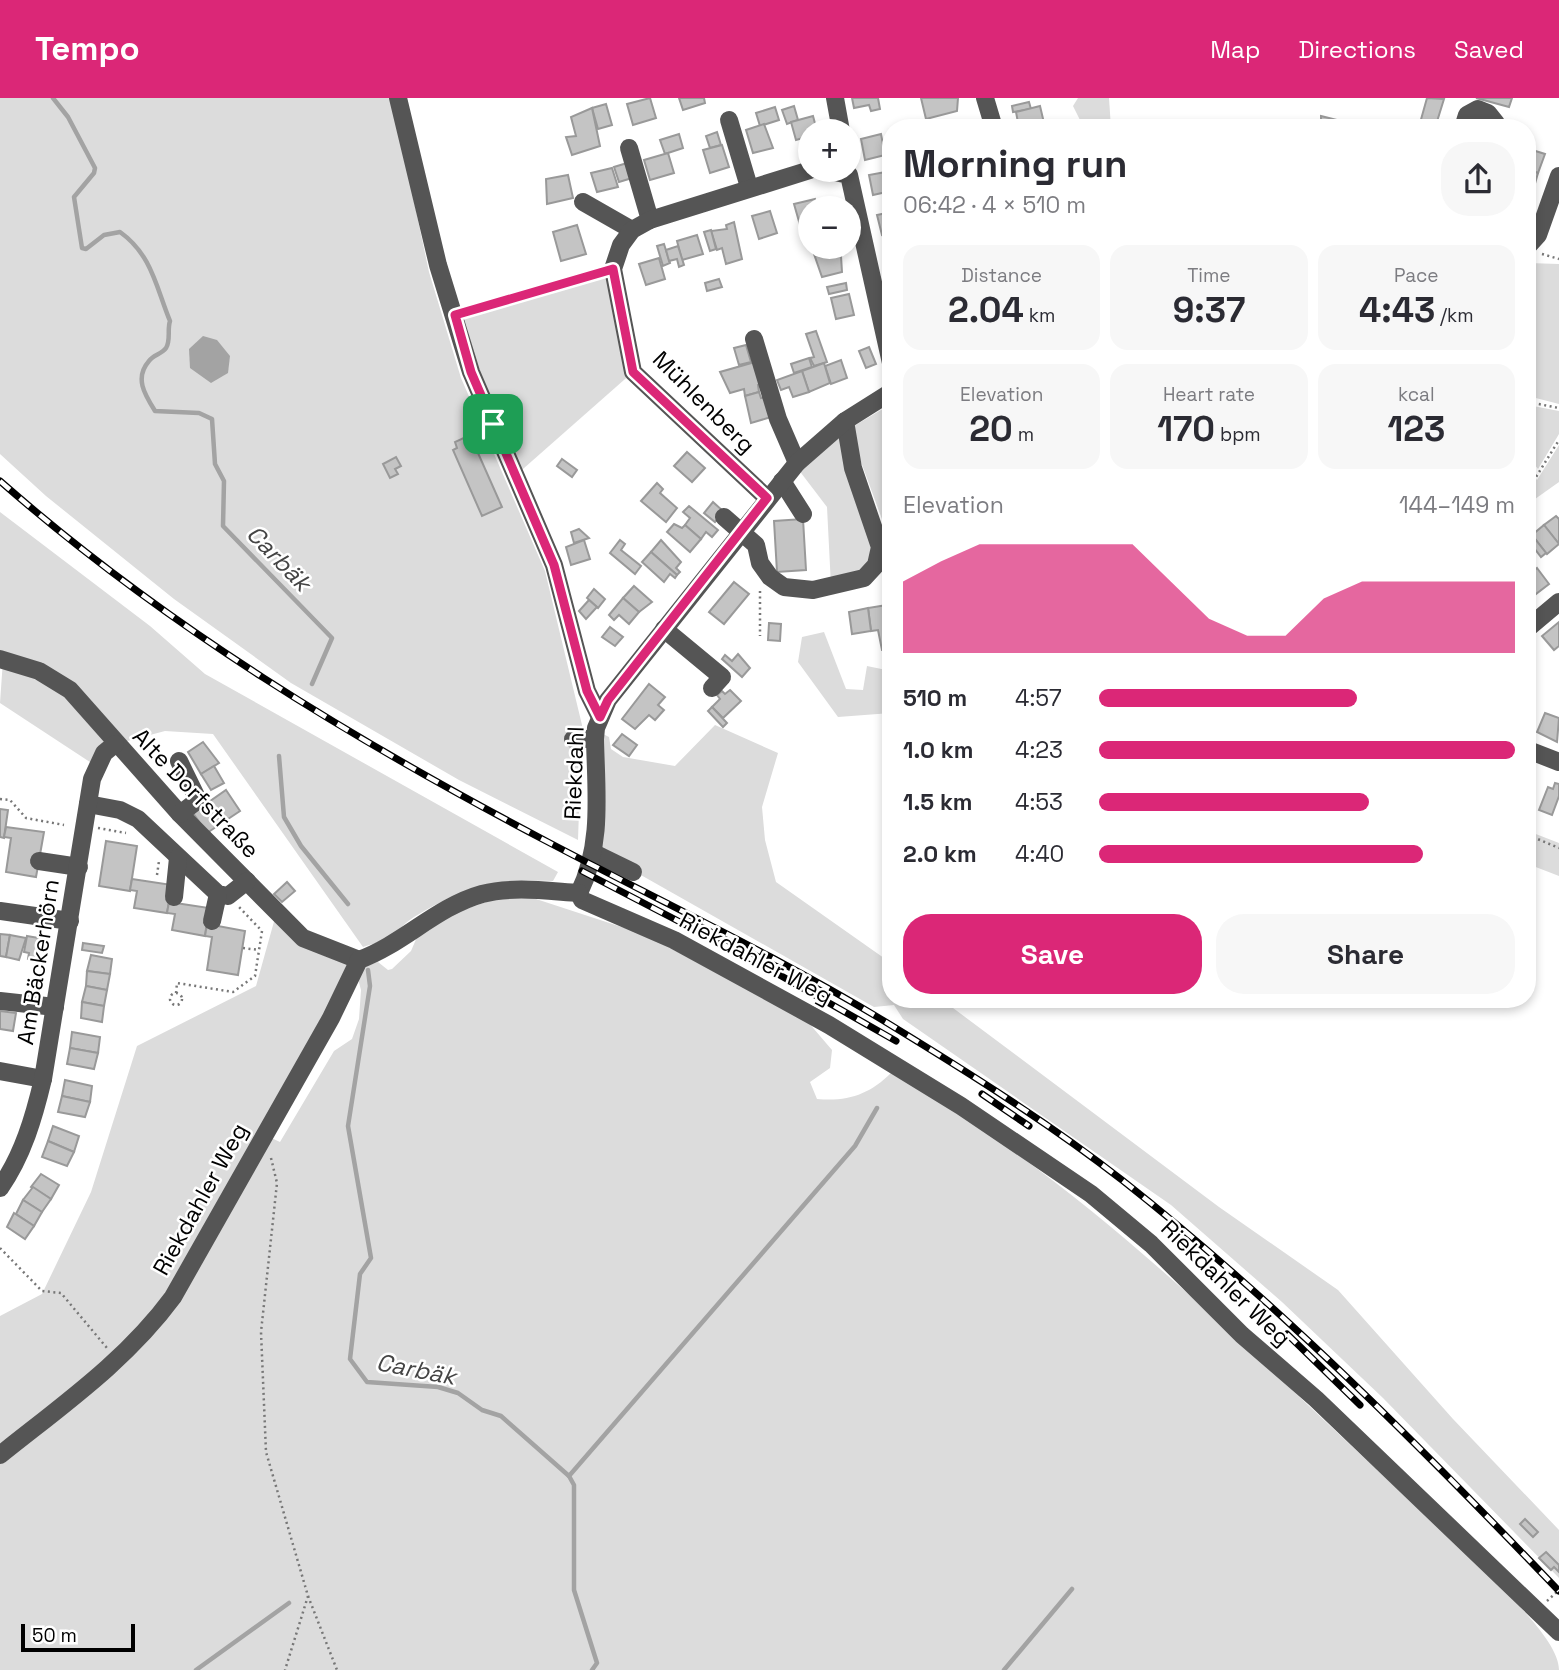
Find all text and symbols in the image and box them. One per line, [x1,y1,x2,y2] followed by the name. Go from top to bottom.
[35,28,140,70] text: Tempo
[1210,34,1260,65] text: Map
[1298,34,1416,65] text: Directions
[1454,34,1524,65] text: Saved
[798,119,861,259] map controls
[798,119,861,182] button: +
[903,140,1128,188] text: Morning run
[1441,142,1515,216] button: share
[903,190,1086,220] text: 06:42 · 4 × 510 m
[798,196,861,259] button: −
[961,263,1042,288] text: Distance
[1187,263,1231,288] text: Time
[1394,263,1439,288] text: Pace
[948,288,1024,332] text: 2.04
[1173,288,1245,332] text: 9:37
[1359,288,1435,332] text: 4:43
[1024,303,1055,328] text: km
[1435,303,1474,328] text: /km
[646,344,762,460] street label: Mühlenberg
[960,382,1043,407] text: Elevation
[1163,382,1255,407] text: Heart rate
[1398,382,1435,407] text: kcal
[463,394,523,454] pin
[474,405,512,443] icon: arrive
[969,407,1013,451] text: 20
[1157,407,1215,451] text: 170
[1387,407,1445,451] text: 123
[1013,422,1034,447] text: m
[1215,422,1261,447] text: bpm
[903,490,1004,520] text: Elevation
[1399,490,1515,520] text: 144–149 m
[240,518,320,600] water label: Carbäk
[903,683,967,713] text: 510 m
[1015,683,1062,713] text: 4:57
[126,721,266,865] street label: Alte Dorfstraße
[557,726,591,820] street label: Riekdahl
[903,735,973,765] text: 1.0 km
[1015,735,1063,765] text: 4:23
[903,787,973,817] text: 1.5 km
[1015,787,1063,817] text: 4:53
[903,839,977,869] text: 2.0 km
[1015,839,1064,869] text: 4:40
[10,877,66,1047] street label: Am Bäckerhörn
[674,905,838,1011] street label: Riekdahler Weg
[903,914,1202,994] button: Save
[1216,914,1515,994] button: Share
[146,1118,254,1280] street label: Riekdahler Weg
[1155,1213,1297,1353] street label: Riekdahler Weg
[374,1346,461,1392] water label: Carbäk
[21,1621,135,1653] scale bar
[32,1623,77,1648] text: 50 m

